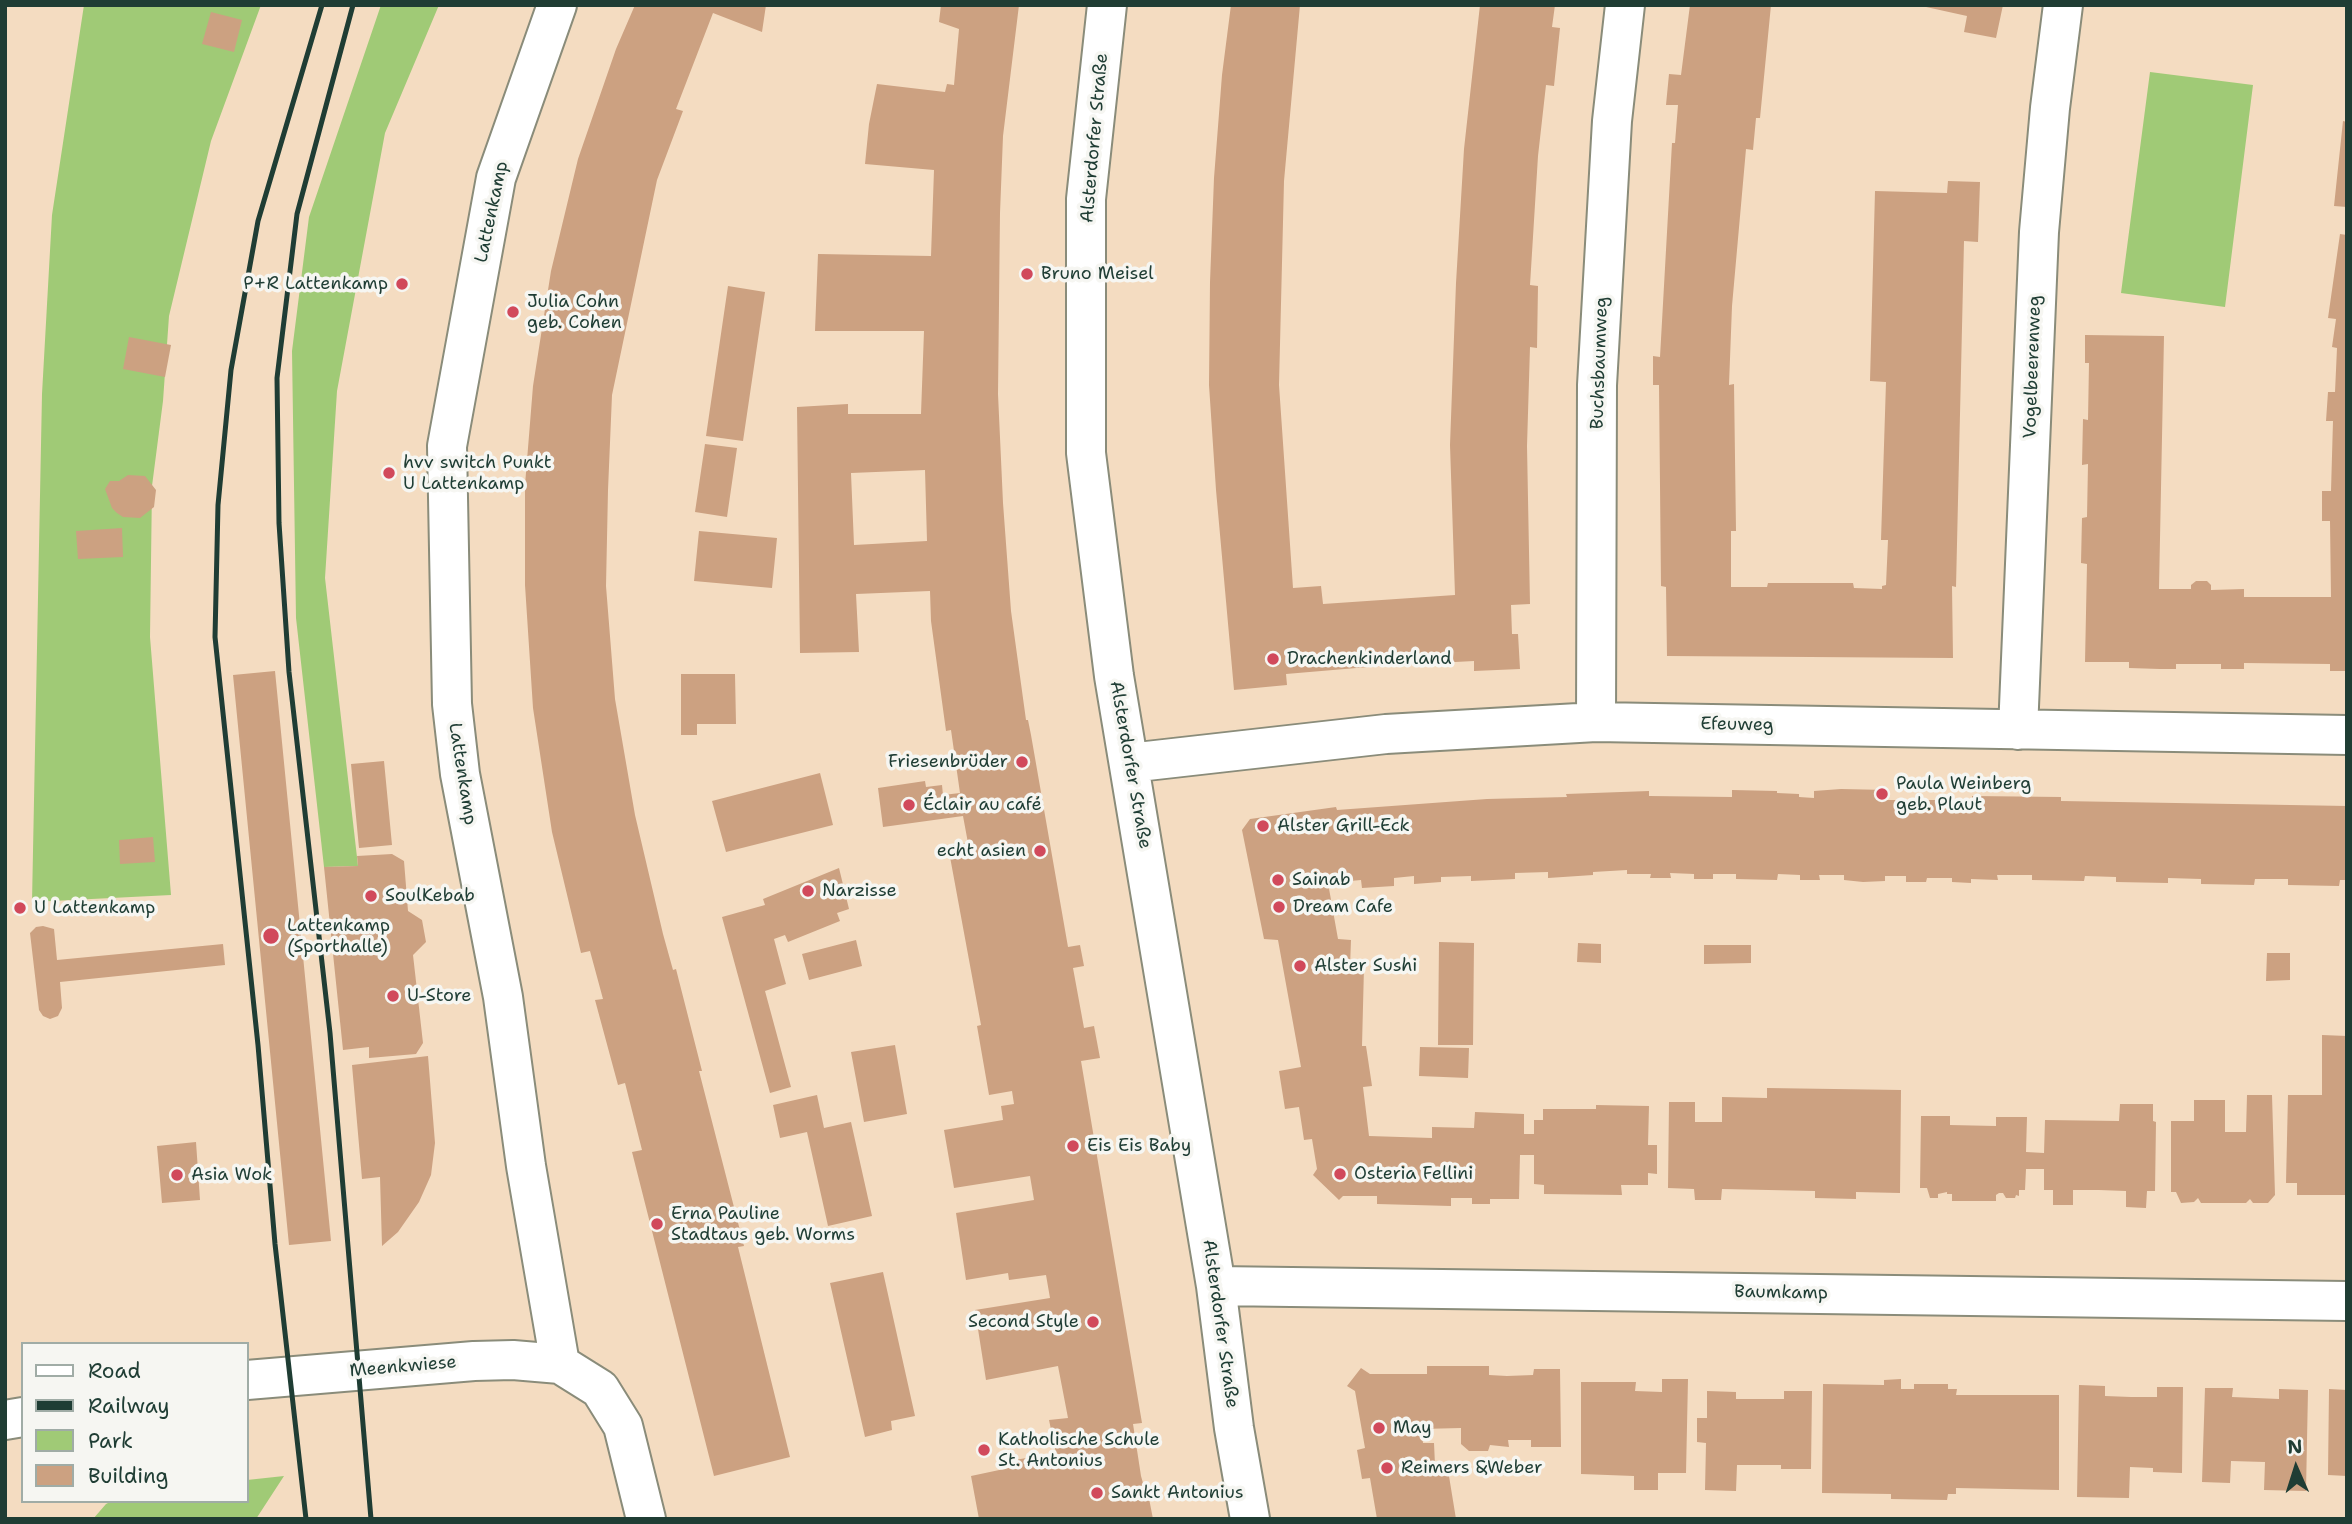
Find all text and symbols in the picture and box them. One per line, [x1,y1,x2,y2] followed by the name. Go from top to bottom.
[1077,52,1113,224] street label: Alsterdorfer Straße
[471,159,513,265] street label: Lattenkamp
[1041,263,1154,285] place label: Bruno Meisel
[1019,266,1035,282] marker: Bruno Meisel
[243,273,388,295] place label: P+R Lattenkamp
[394,276,410,292] marker: P+R Lattenkamp
[527,291,622,334] place label: Julia Cohn geb. Cohen
[2020,295,2046,439] street label: Vogelbeerenweg
[1587,296,1613,430] street label: Buchsbaumweg
[505,304,521,320] marker: Julia Cohn geb. Cohen
[403,452,552,494] place label: hvv switch Punkt U Lattenkamp
[381,465,397,481] marker: hvv switch Punkt U Lattenkamp
[1287,648,1452,670] place label: Drachenkinderland
[1265,651,1281,667] marker: Drachenkinderland
[1105,679,1155,851] street label: Alsterdorfer Straße
[1700,714,1774,736] street label: Efeuweg
[443,721,481,827] street label: Lattenkamp
[888,751,1008,773] place label: Friesenbrüder
[1014,754,1030,770] marker: Friesenbrüder
[1896,773,2031,816] place label: Paula Weinberg geb. Plaut
[1874,786,1890,802] marker: Paula Weinberg geb. Plaut
[923,794,1042,816] place label: Éclair au café
[901,797,917,813] marker: Éclair au café
[1277,815,1410,837] place label: Alster Grill-Eck
[1255,818,1271,834] marker: Alster Grill-Eck
[937,840,1026,862] place label: echt asien
[1032,843,1048,859] marker: echt asien
[1292,869,1351,891] place label: Sainab
[1270,872,1286,888] marker: Sainab
[822,880,897,902] place label: Narzisse
[800,883,816,899] marker: Narzisse
[385,885,475,907] place label: SoulKebab
[363,888,379,904] marker: SoulKebab
[1293,896,1393,918] place label: Dream Cafe
[34,897,155,919] place label: U Lattenkamp
[1271,899,1287,915] marker: Dream Cafe
[12,900,28,916] marker: U Lattenkamp
[287,915,390,958] place label: Lattenkamp (Sporthalle)
[261,926,281,946] marker: Lattenkamp (Sporthalle)
[1314,955,1417,977] place label: Alster Sushi
[1292,958,1308,974] marker: Alster Sushi
[407,985,471,1007] place label: U-Store
[385,988,401,1004] marker: U-Store
[1087,1135,1191,1157] place label: Eis Eis Baby
[1065,1138,1081,1154] marker: Eis Eis Baby
[1354,1163,1473,1185] place label: Osteria Fellini
[191,1164,272,1186] place label: Asia Wok
[1332,1166,1348,1182] marker: Osteria Fellini
[169,1167,185,1183] marker: Asia Wok
[671,1203,855,1246] place label: Erna Pauline Stadtaus geb. Worms
[649,1216,665,1232] marker: Erna Pauline Stadtaus geb. Worms
[1197,1238,1243,1410] street label: Alsterdorfer Straße
[1734,1281,1828,1305] street label: Baumkamp
[968,1311,1079,1333] place label: Second Style
[1085,1314,1101,1330] marker: Second Style
[21,1342,248,1503] legend
[349,1352,457,1382] street label: Meenkwiese
[88,1357,141,1385] text: Road
[88,1392,170,1420] text: Railway
[1393,1417,1432,1439] place label: May
[1371,1420,1387,1436] marker: May
[88,1427,133,1455] text: Park
[998,1429,1160,1472] place label: Katholische Schule St. Antonius
[2261,1433,2331,1503] north arrow
[2287,1434,2303,1459] text: N
[976,1442,992,1458] marker: Katholische Schule St. Antonius
[1401,1457,1543,1479] place label: Reimers &Weber
[1379,1460,1395,1476] marker: Reimers &Weber
[88,1462,168,1490] text: Building
[1111,1482,1244,1504] place label: Sankt Antonius
[1089,1485,1105,1501] marker: Sankt Antonius

